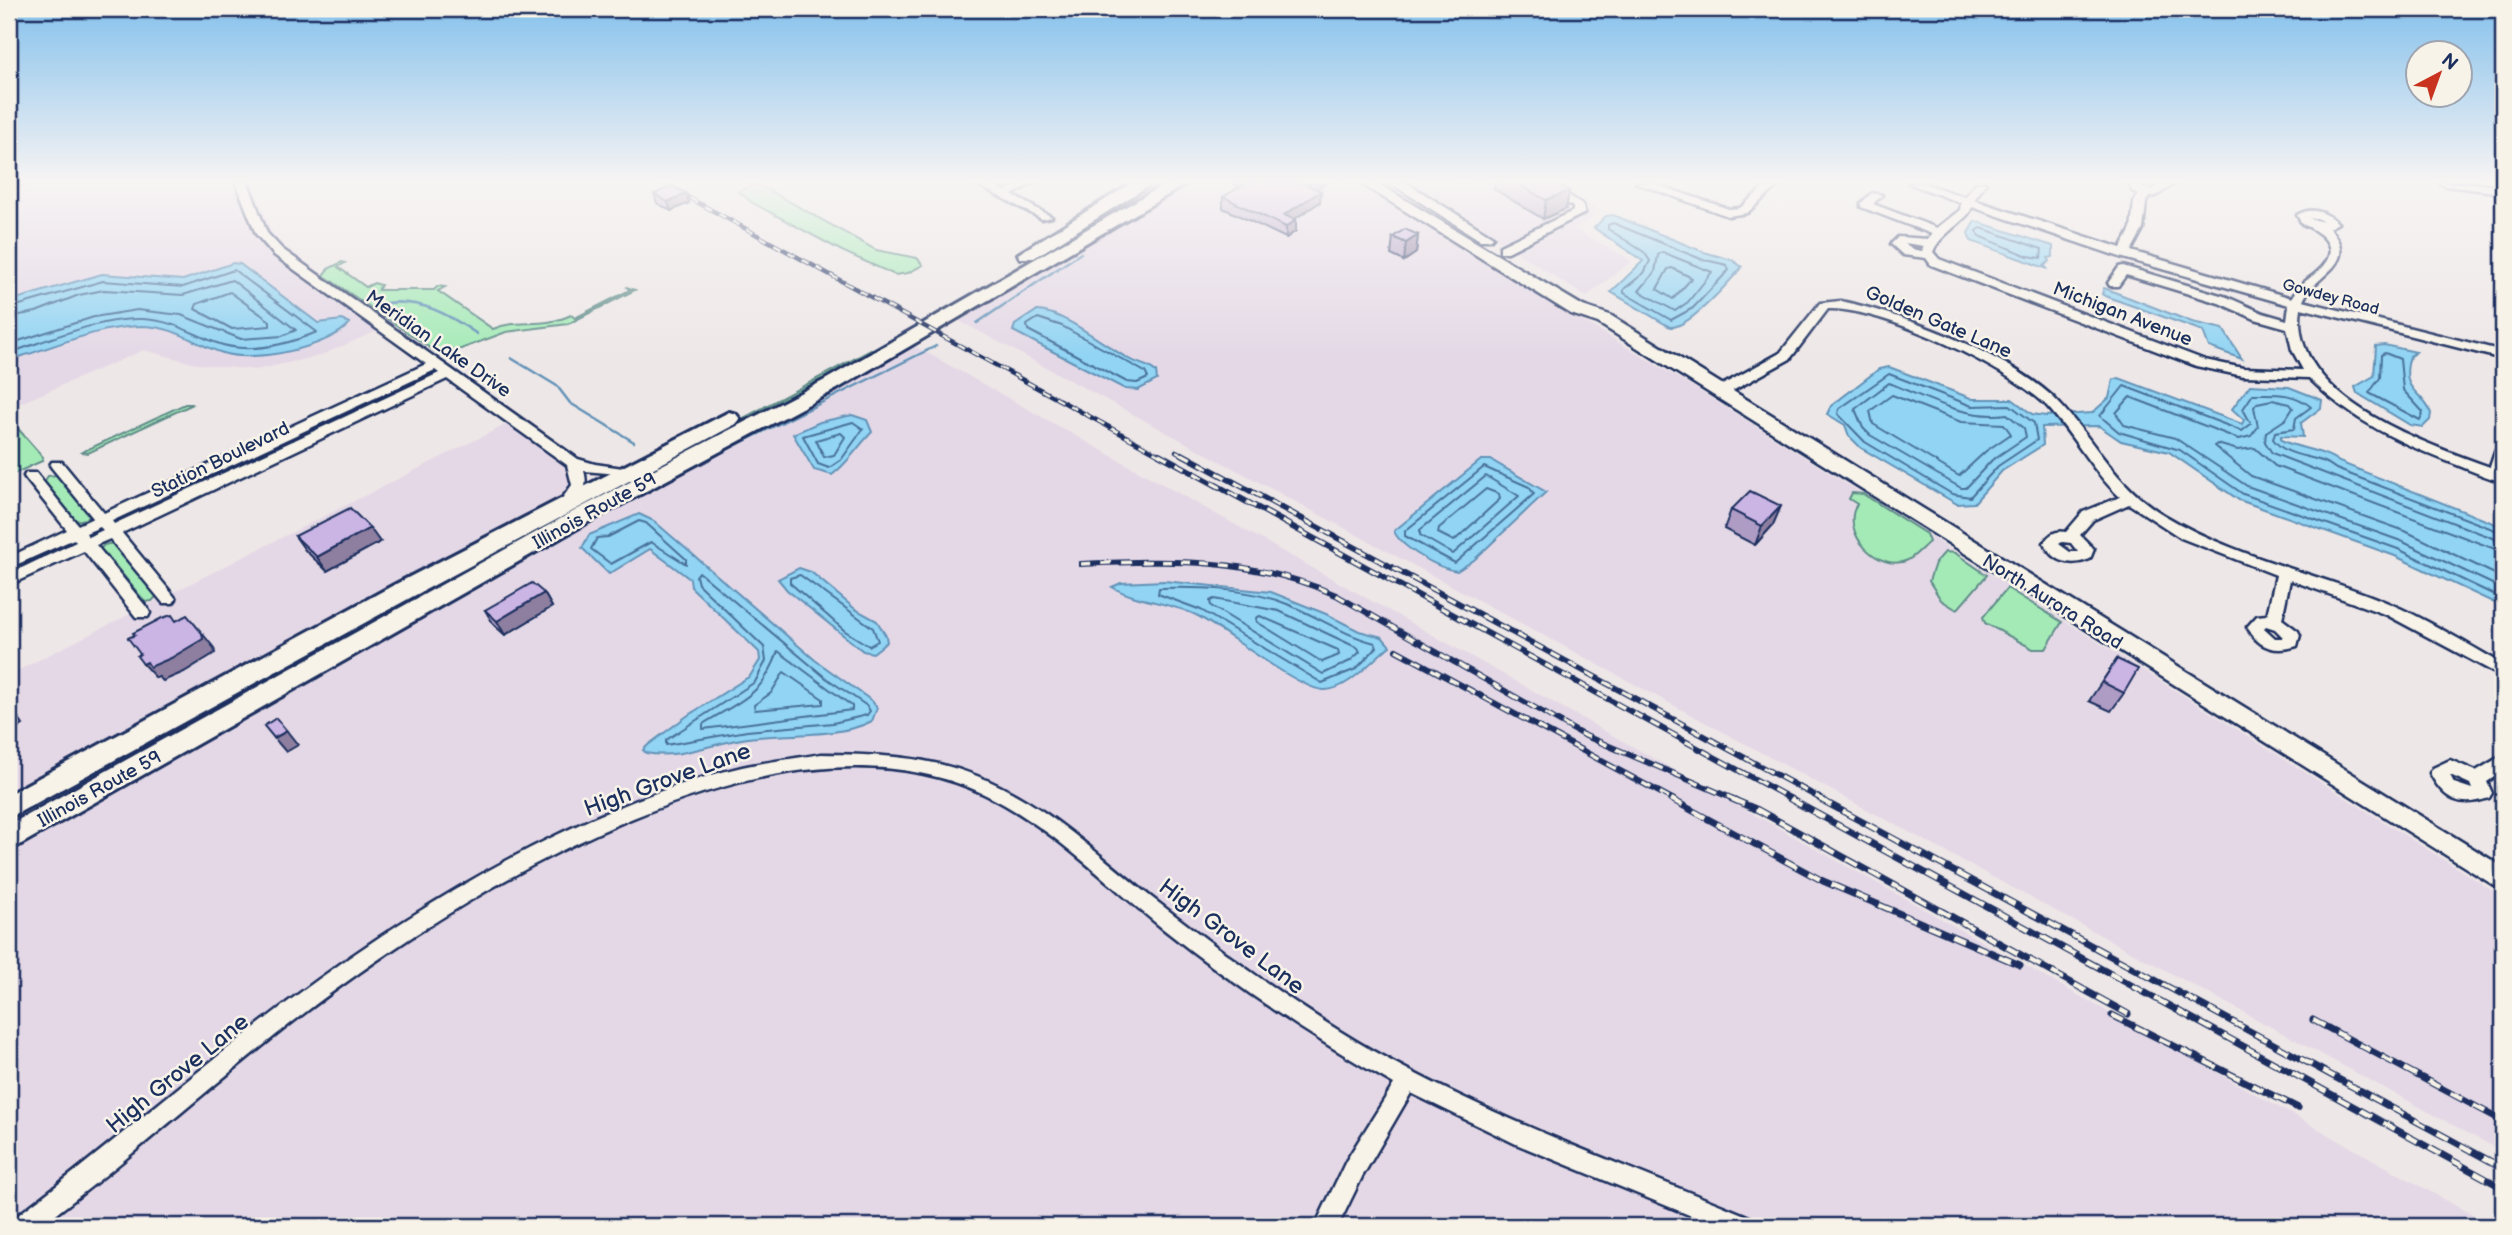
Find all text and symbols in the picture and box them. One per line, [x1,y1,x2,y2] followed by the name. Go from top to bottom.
[2404,38,2474,108] north arrow
[2436,49,2462,76] text: N
[2280,275,2381,319] street label: Gowdey Road
[2050,277,2195,352] street label: Michigan Avenue
[1862,281,2015,364] street label: Golden Gate Lane
[361,285,515,403] street label: Meridian Lake Drive
[148,417,294,504] street label: Station Boulevard
[529,468,660,555] street label: Illinois Route 59
[1978,550,2127,655] street label: North Aurora Road
[580,737,754,823] street label: High Grove Lane
[34,746,165,833] street label: Illinois Route 59
[1153,873,1310,1001] street label: High Grove Lane
[101,1008,255,1140] street label: High Grove Lane

